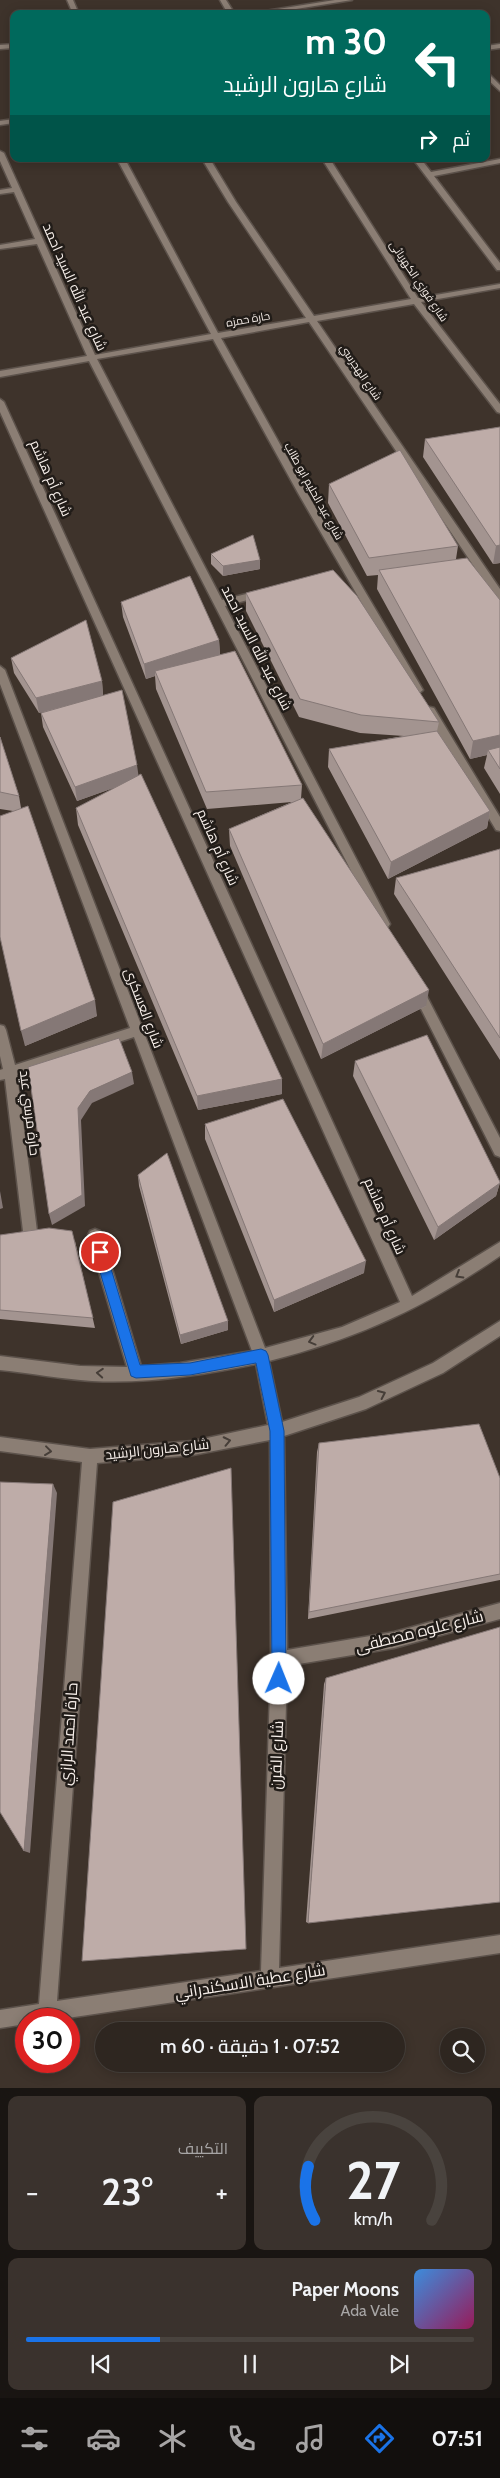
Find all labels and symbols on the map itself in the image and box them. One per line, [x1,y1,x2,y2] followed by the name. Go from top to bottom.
[39,220,111,354] street label: شارع عبد الله السيد احمد
[385,238,451,325] street label: شارع فوزي الكهربائى
[225,308,271,330] street label: حارة حمزه
[336,341,385,403] street label: شارع الهجرسي
[25,437,76,520] street label: شارع أم هاشم
[281,440,347,543] street label: شارع عبد الحليم ابو طالب
[218,582,296,714] street label: شارع عبد الله السيد احمد
[192,806,243,889] street label: شارع أم هاشم
[120,965,168,1051] street label: شارع العسكرى
[14,1069,44,1157] street label: حارة مرسي عيد
[359,1175,410,1258] street label: شارع أم هاشم
[79,1231,121,1273] pin
[455,1268,464,1278] one-way arrow
[308,1336,316,1346] one-way arrow
[96,1368,104,1379] one-way arrow
[377,1390,386,1400] one-way arrow
[104,1435,210,1463] street label: شارع هارون الرشيد
[223,1437,231,1447] one-way arrow
[44,1445,53,1455] one-way arrow
[353,1606,486,1659] street label: شارع علوه مصطفى
[252,1652,304,1704] position arrow
[55,1682,86,1786] street label: حارة احمد الرازي
[266,1720,289,1790] street label: شارع الفرن
[173,1960,327,2007] street label: شارع عطية الاسكندراني
[15,2008,80,2073] speed limit sign: 30

